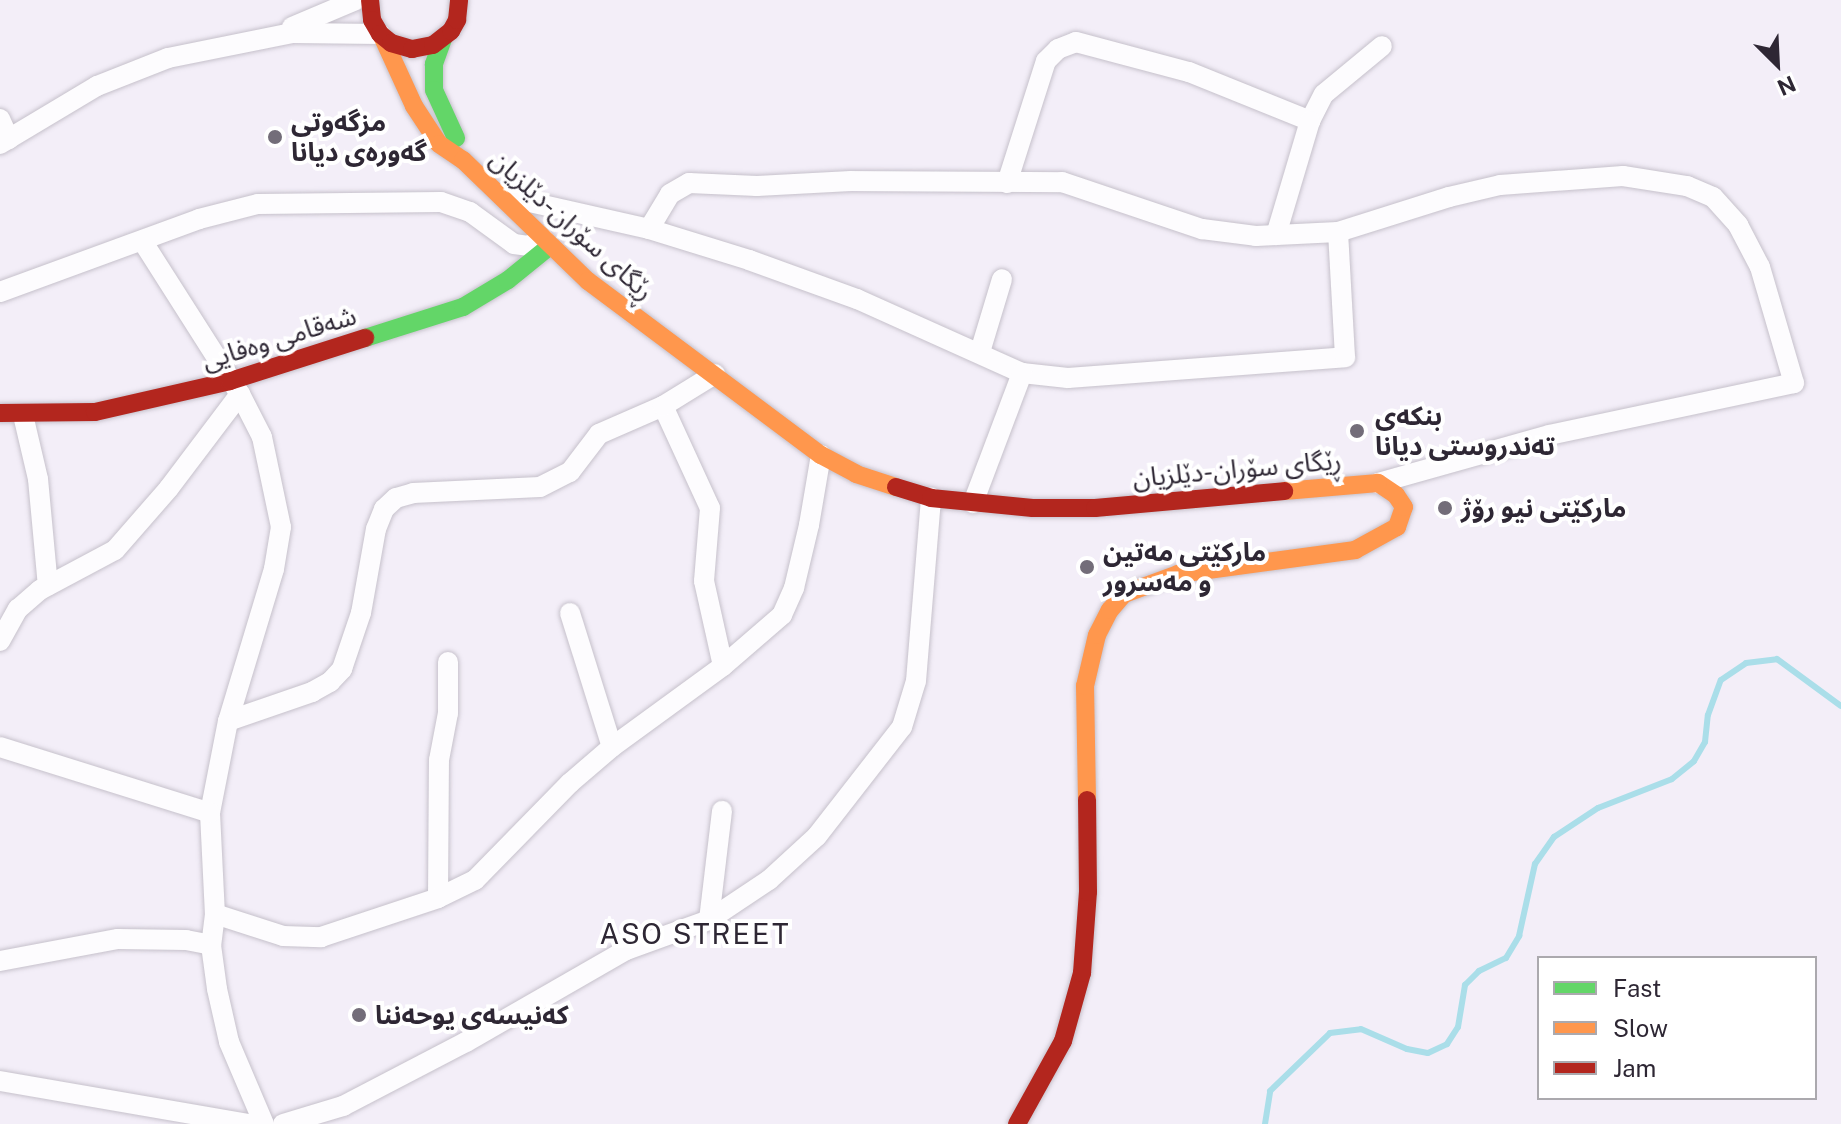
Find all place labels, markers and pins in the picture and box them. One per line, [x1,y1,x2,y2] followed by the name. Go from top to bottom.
[291,106,427,168] place label: مزگەوتی گەورەی دیانا
[266,128,284,146] marker: مزگەوتی گەورەی دیانا
[1375,400,1555,462] place label: بنکەی تەندروستی دیانا
[1346,420,1368,442] marker: بنکەی تەندروستی دیانا
[1461,492,1626,524] place label: مارکێتی نیو رۆژ
[1436,499,1454,517] marker: مارکێتی نیو رۆژ
[1103,536,1266,598] place label: مارکێتی مەتین و مەسرور
[1078,558,1096,576] marker: مارکێتی مەتین و مەسرور
[375,999,569,1031] place label: کەنیسەی یوحەننا
[350,1006,368,1024] marker: کەنیسەی یوحەننا

